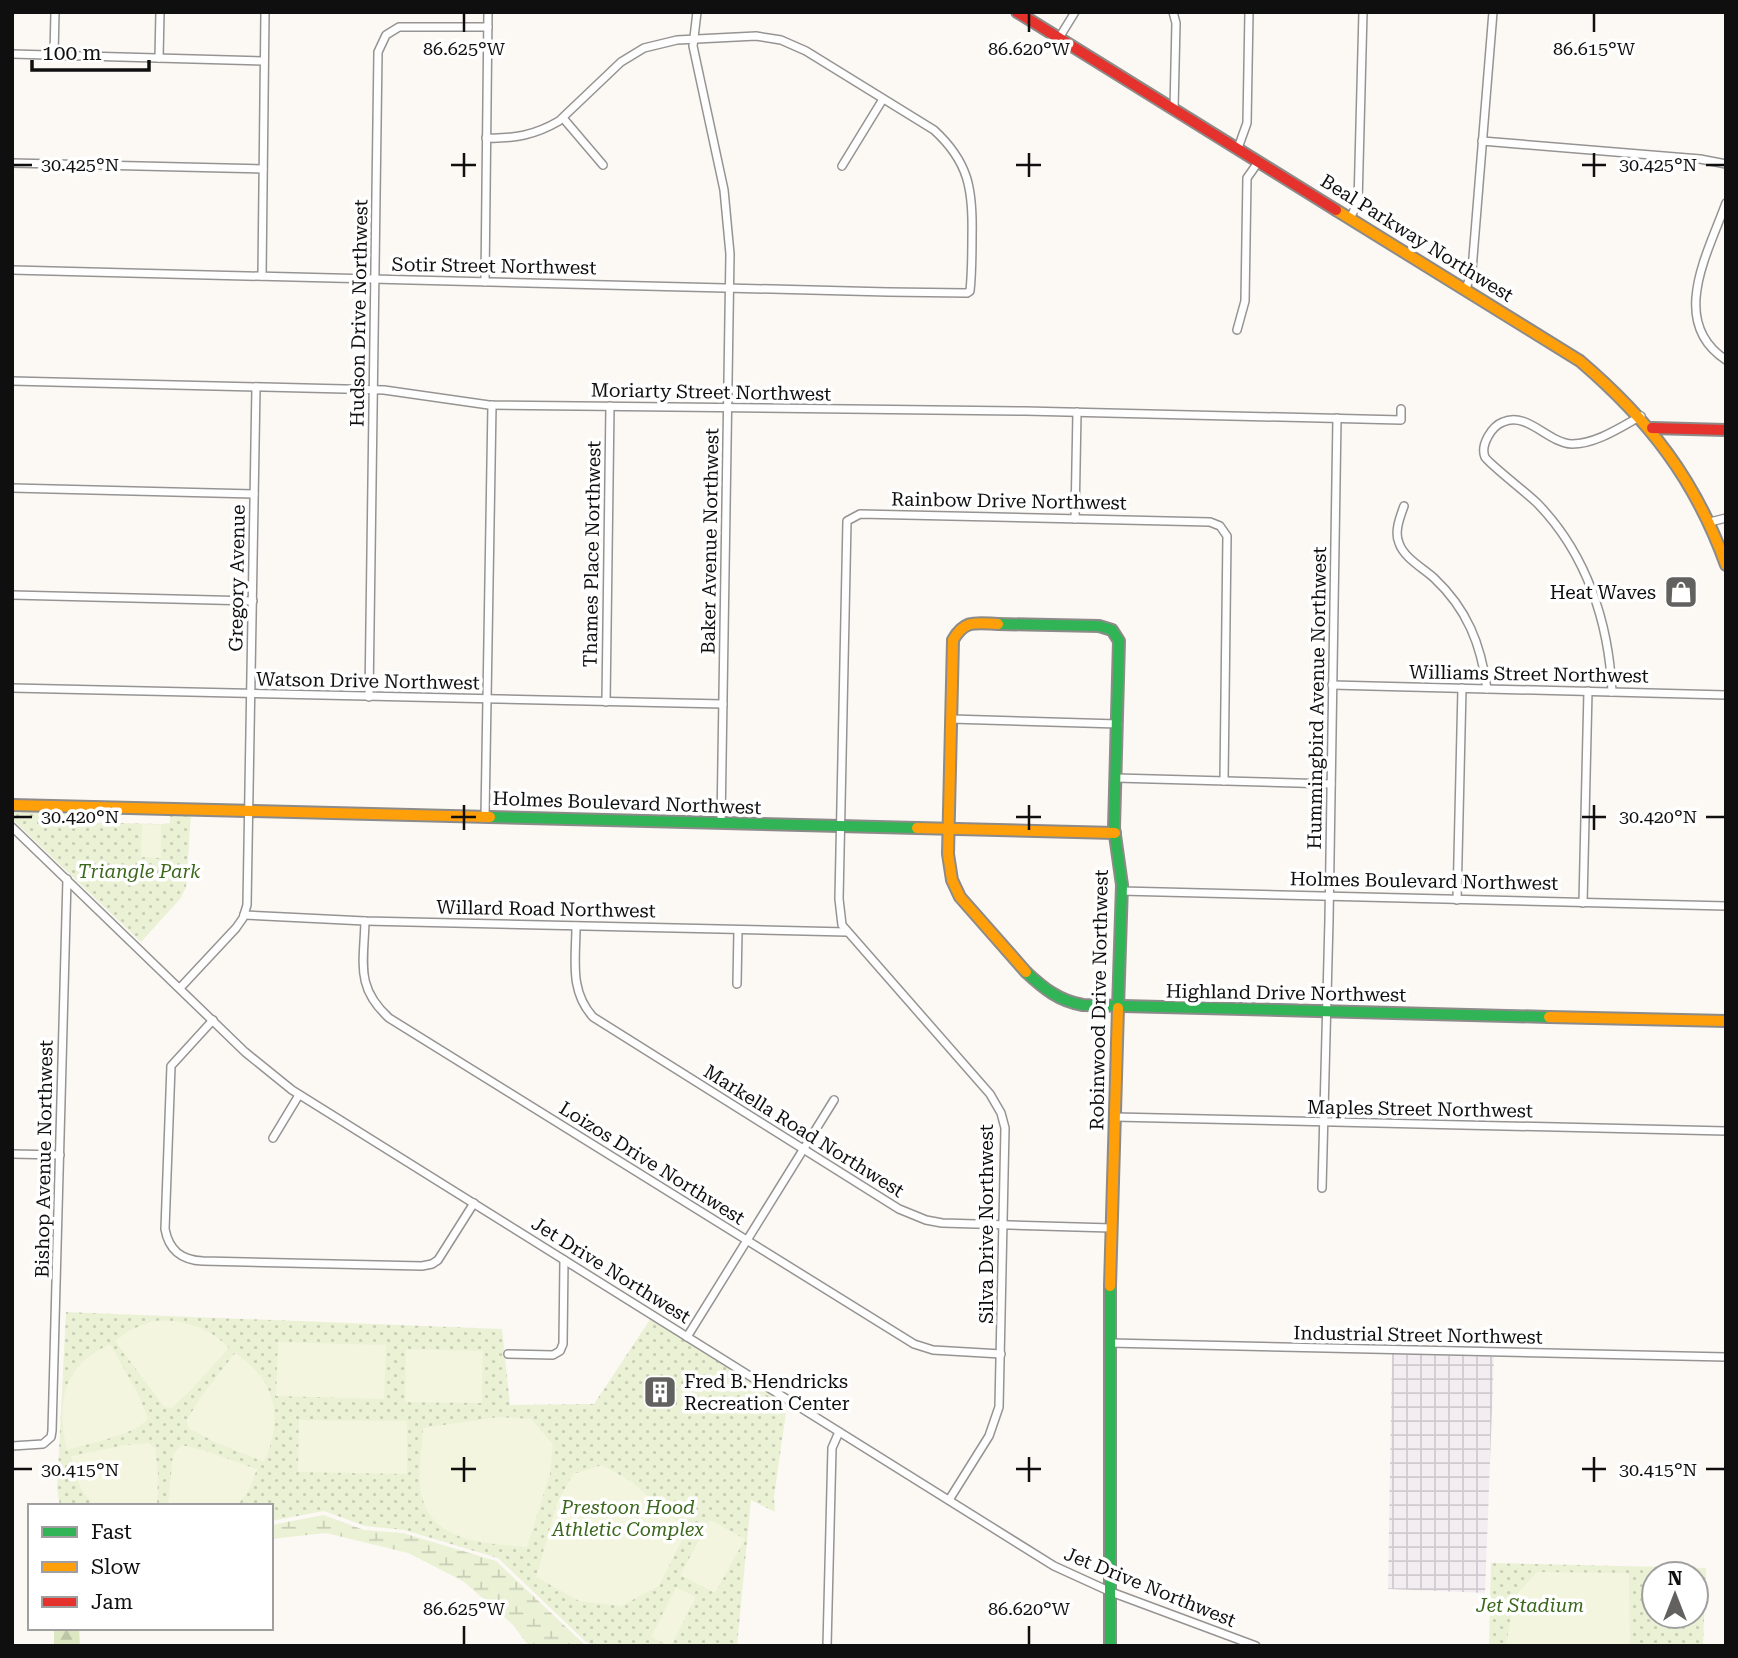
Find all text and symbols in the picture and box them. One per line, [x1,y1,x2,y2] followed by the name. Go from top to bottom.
[32,28,149,72] scale bar
[423,38,506,59] text: 86.625°W
[988,38,1071,59] text: 86.620°W
[1553,38,1636,59] text: 86.615°W
[42,41,102,65] text: 100 m
[41,154,119,175] text: 30.425°N
[1619,154,1697,175] text: 30.425°N
[1316,169,1518,307] street label: Beal Parkway Northwest
[346,199,372,427] street label: Hudson Drive Northwest
[391,253,597,279] street label: Sotir Street Northwest
[591,378,831,406] street label: Moriarty Street Northwest
[697,428,723,654] street label: Baker Avenue Northwest
[579,441,605,667] street label: Thames Place Northwest
[891,487,1127,515] street label: Rainbow Drive Northwest
[224,504,250,652] street label: Gregory Avenue
[1303,546,1331,850] street label: Hummingbird Avenue Northwest
[1662,573,1700,611] shop icon: Heat Waves
[1550,581,1656,604] place label: Heat Waves
[1409,660,1649,688] street label: Williams Street Northwest
[256,668,480,694] street label: Watson Drive Northwest
[492,787,762,819] street label: Holmes Boulevard Northwest
[41,806,119,827] text: 30.420°N
[1619,806,1697,827] text: 30.420°N
[78,860,201,883] park label: Triangle Park
[1290,867,1558,895] street label: Holmes Boulevard Northwest
[1085,869,1113,1131] street label: Robinwood Drive Northwest
[436,896,656,922] street label: Willard Road Northwest
[1166,979,1406,1007] street label: Highland Drive Northwest
[30,1040,58,1278] street label: Bishop Avenue Northwest
[700,1060,908,1202] street label: Markella Road Northwest
[555,1096,749,1230] street label: Loizos Drive Northwest
[1307,1096,1533,1122] street label: Maples Street Northwest
[975,1124,998,1324] street label: Silva Drive Northwest
[527,1212,695,1328] street label: Jet Drive Northwest
[1293,1321,1543,1349] street label: Industrial Street Northwest
[684,1370,850,1415] place label: Fred B. Hendricks Recreation Center
[641,1373,679,1411] building icon: Fred B. Hendricks Recreation Center
[41,1459,119,1480] text: 30.415°N
[1619,1459,1697,1480] text: 30.415°N
[551,1496,704,1541] park label: Prestoon Hood Athletic Complex
[28,1504,273,1630] legend
[91,1520,132,1544] text: Fast
[1061,1542,1239,1632] street label: Jet Drive Northwest
[91,1555,141,1579] text: Slow
[1640,1560,1710,1630] north arrow
[1668,1567,1683,1590] text: N
[91,1590,133,1614] text: Jam
[1475,1594,1584,1617] park label: Jet Stadium
[423,1598,506,1619] text: 86.625°W
[988,1598,1071,1619] text: 86.620°W

